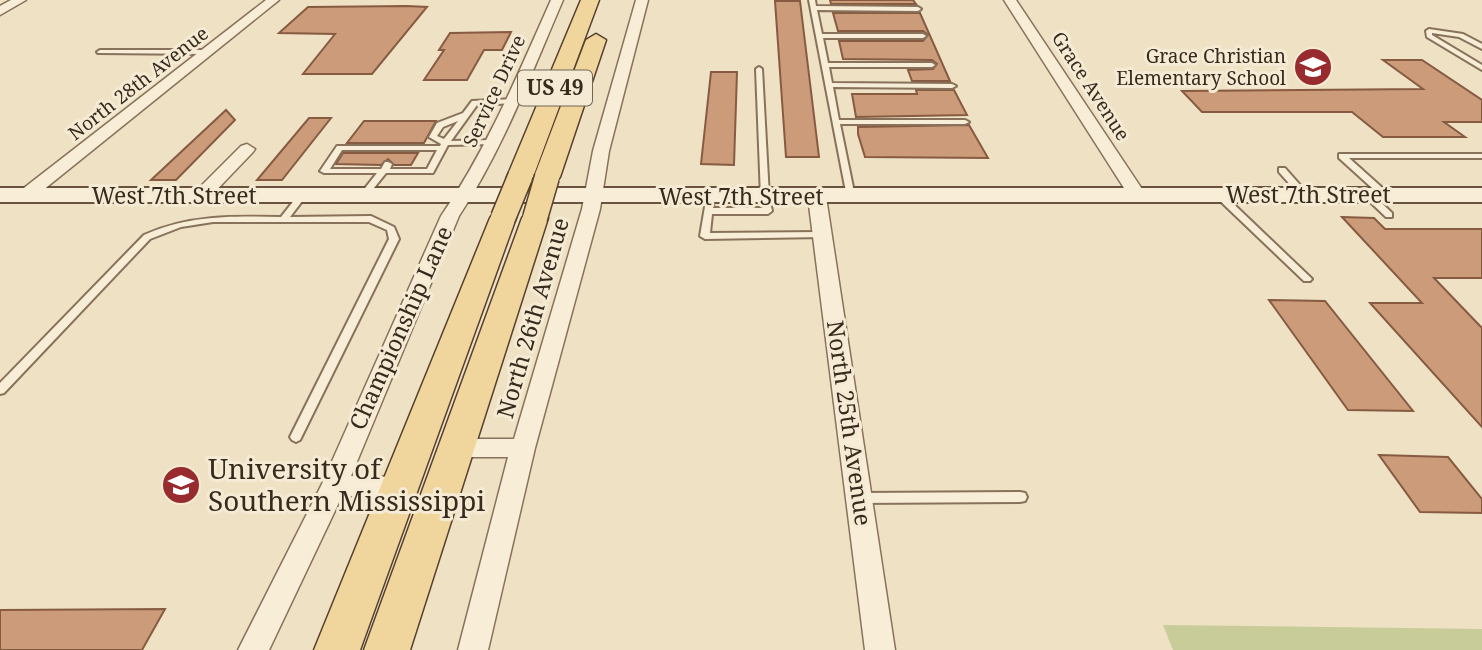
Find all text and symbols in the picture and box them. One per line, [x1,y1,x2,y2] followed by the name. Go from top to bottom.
[63,20,213,146] street label: North 28th Avenue
[1046,26,1136,146] street label: Grace Avenue
[457,31,531,151] street label: Service Drive
[1116,43,1286,91] place label: Grace Christian Elementary School
[1292,46,1334,88] school or university icon: Grace Christian Elementary School
[518,70,592,106] road number: US 49
[1225,178,1391,210] street label: West 7th Street
[91,179,257,211] street label: West 7th Street
[658,180,824,212] street label: West 7th Street
[488,214,576,422] street label: North 26th Avenue
[341,221,459,435] street label: Championship Lane
[820,318,880,528] street label: North 25th Avenue
[208,449,485,519] place label: University of Southern Mississippi
[160,464,202,506] school or university icon: University of Southern Mississippi

